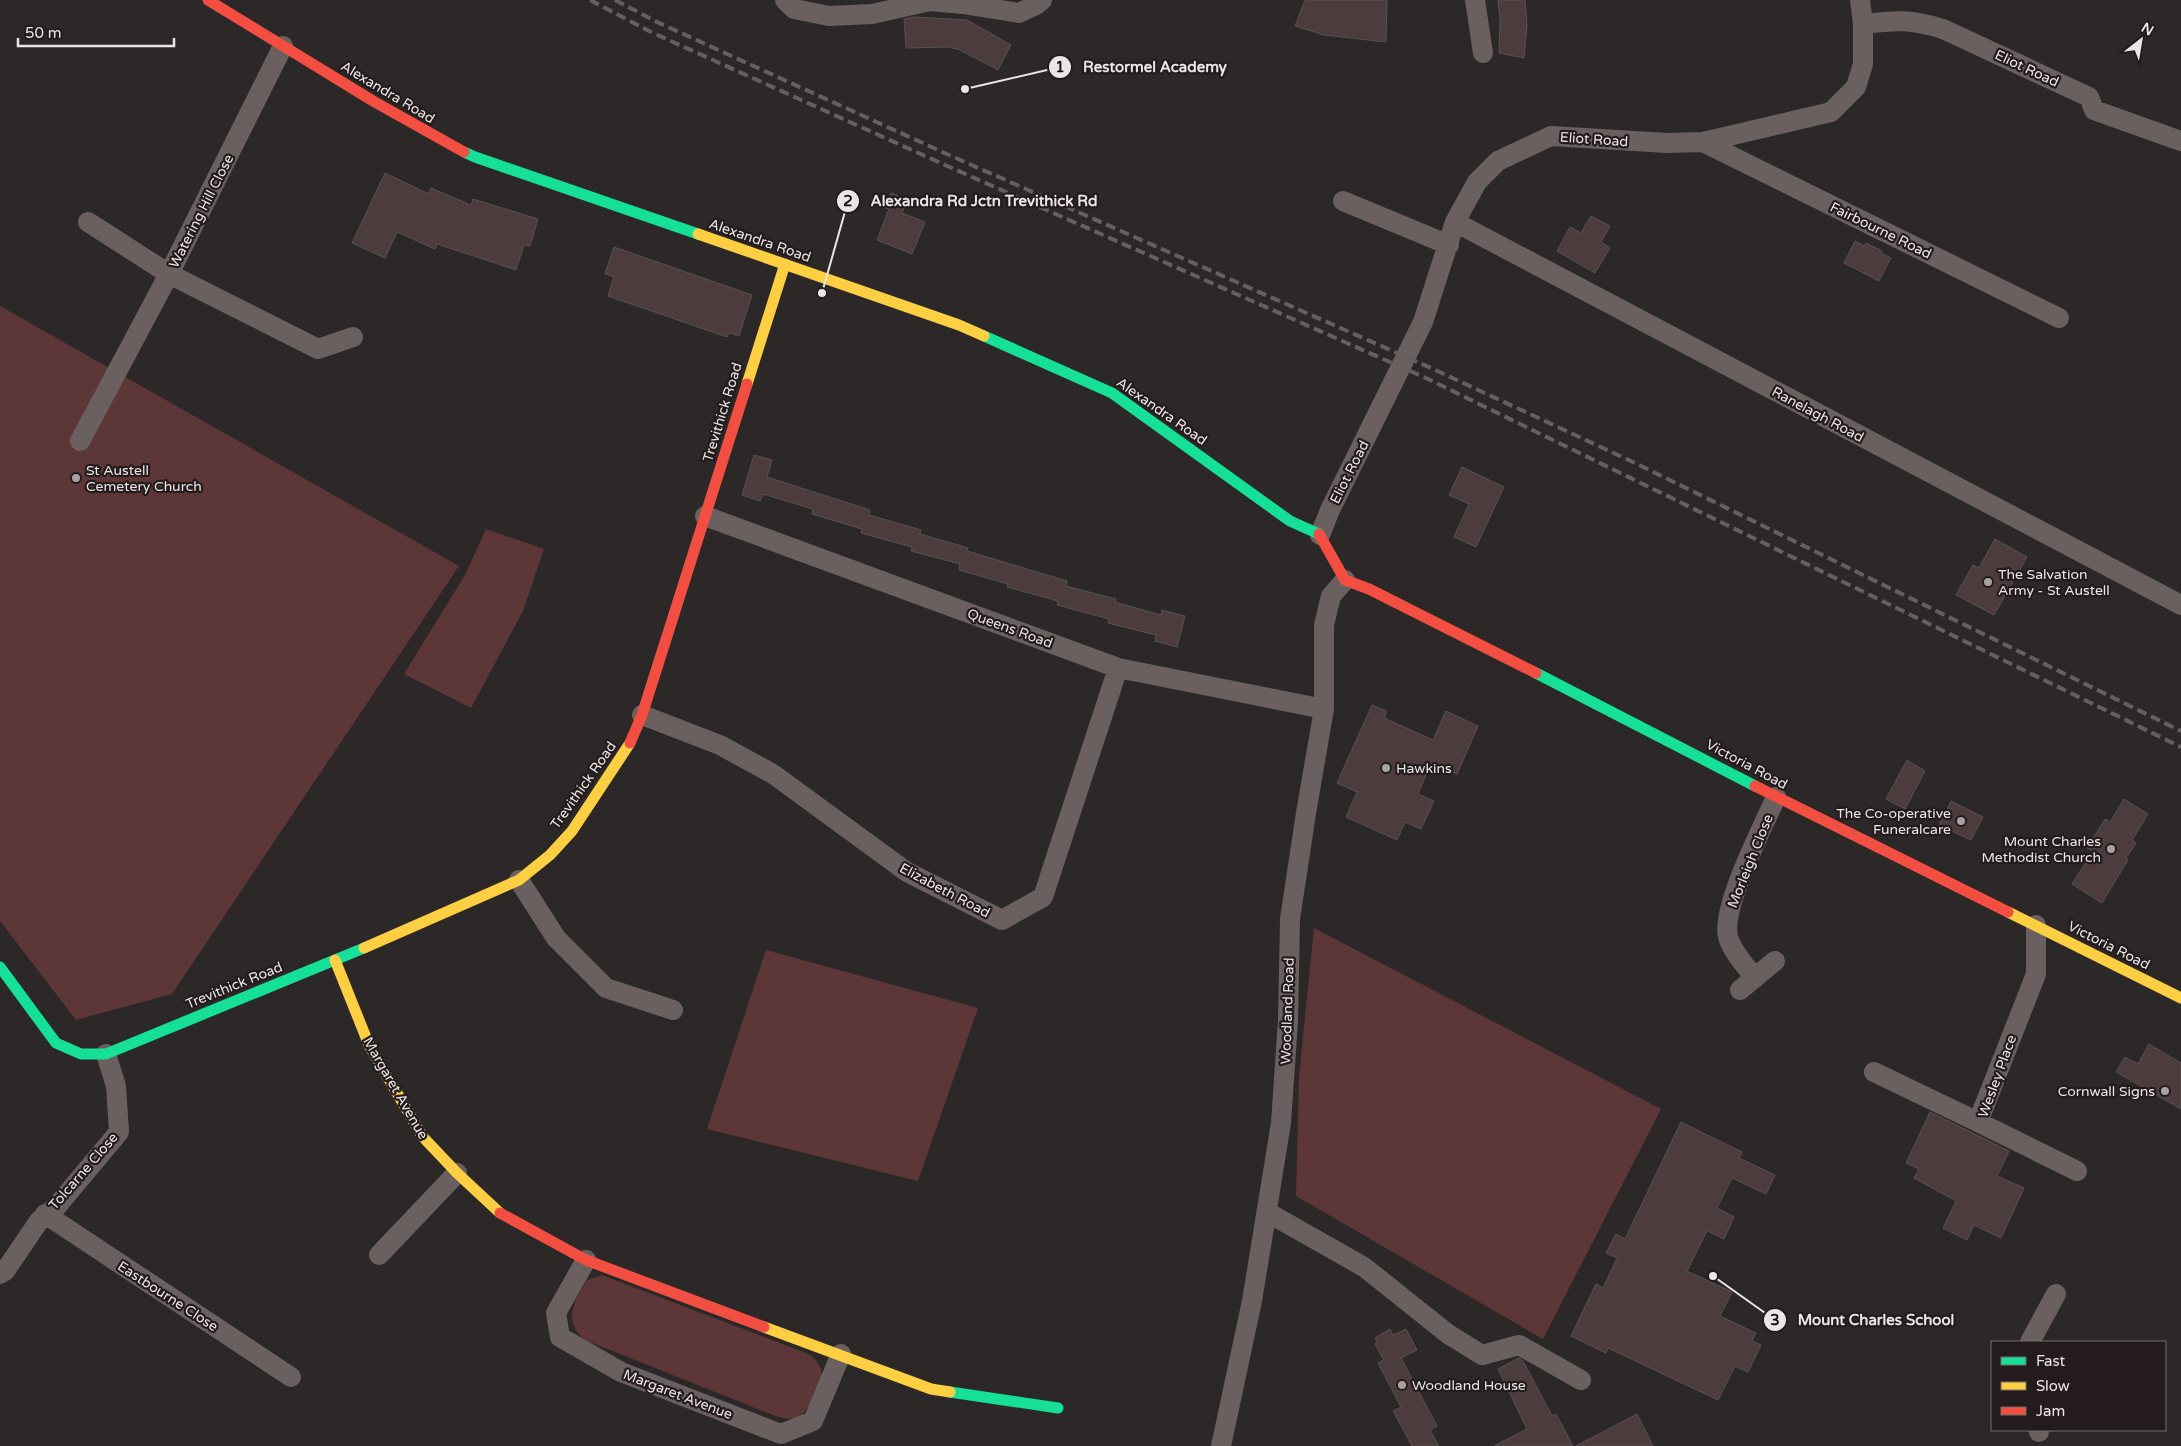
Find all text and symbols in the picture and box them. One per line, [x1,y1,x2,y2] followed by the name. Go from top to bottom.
[18,15,174,47] scale bar
[2116,15,2166,65] north arrow
[2138,19,2157,39] text: N
[25,24,62,42] text: 50 m
[1992,46,2061,91] street label: Eliot Road
[1048,52,1237,82] callout: Restormel Academy
[338,58,438,127] street label: Alexandra Road
[1055,58,1065,76] text: 1
[1083,58,1227,77] text: Restormel Academy
[1559,129,1629,150] street label: Eliot Road
[165,152,237,271] street label: Watering Hill Close
[836,186,1107,216] callout: Alexandra Rd Jctn Trevithick Rd
[843,192,853,210] text: 2
[871,192,1097,210] text: Alexandra Rd Jctn Trevithick Rd
[1827,199,1934,262] street label: Fairbourne Road
[707,215,813,266] street label: Alexandra Road
[699,360,746,464] street label: Trevithick Road
[1113,374,1210,449] street label: Alexandra Road
[1769,383,1867,446] street label: Ranelagh Road
[1326,438,1373,507] street label: Eliot Road
[86,462,202,495] place label: St Austell Cemetery Church
[70,472,82,484] marker: St Austell Cemetery Church
[1998,566,2110,599] place label: The Salvation Army - St Austell
[1982,576,1994,588] marker: The Salvation Army - St Austell
[965,605,1055,652] street label: Queens Road
[1703,736,1790,793] street label: Victoria Road
[547,738,620,832] street label: Trevithick Road
[1396,760,1452,777] place label: Hawkins
[1380,762,1392,774] marker: Hawkins
[1836,805,1951,838] place label: The Co-operative Funeralcare
[1724,812,1777,910] street label: Morleigh Close
[1955,815,1967,827] marker: The Co-operative Funeralcare
[1982,833,2101,866] place label: Mount Charles Methodist Church
[2105,843,2117,855] marker: Mount Charles Methodist Church
[897,859,993,921] street label: Elizabeth Road
[2065,917,2153,973] street label: Victoria Road
[1277,957,1298,1065] street label: Woodland Road
[183,958,285,1013] street label: Trevithick Road
[1975,1032,2020,1120] street label: Wesley Place
[359,1034,432,1143] street label: Margaret Avenue
[2058,1083,2155,1100] place label: Cornwall Signs
[2159,1085,2171,1097] marker: Cornwall Signs
[45,1129,122,1213] street label: Tolcarne Close
[114,1258,221,1335] street label: Eastbourne Close
[1762,1305,1964,1335] callout: Mount Charles School
[1770,1311,1780,1329] text: 3
[1798,1311,1954,1329] text: Mount Charles School
[1991,1341,2166,1431] legend
[2036,1352,2066,1370] text: Fast
[621,1366,735,1423] street label: Margaret Avenue
[1412,1377,1526,1394] place label: Woodland House
[2036,1377,2070,1395] text: Slow
[1396,1379,1408,1391] marker: Woodland House
[2036,1402,2065,1420] text: Jam

